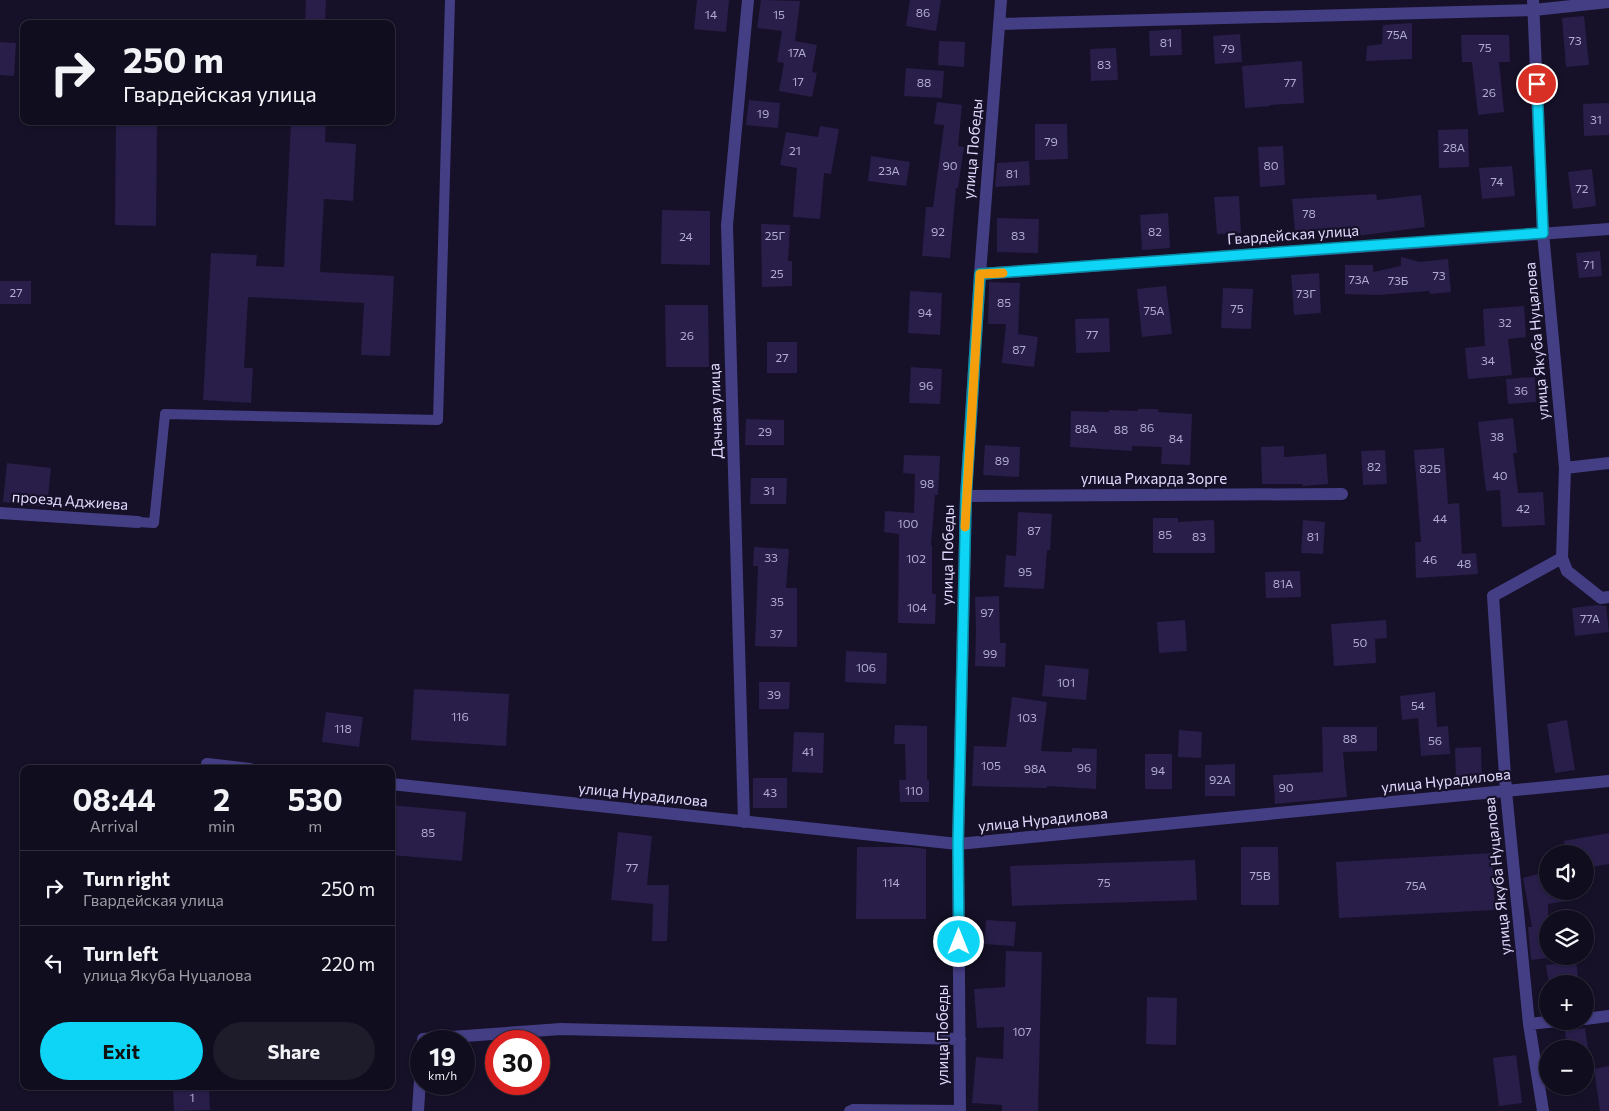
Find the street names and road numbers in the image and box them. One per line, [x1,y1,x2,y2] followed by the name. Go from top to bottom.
[959,98,985,200] street label: улица Победы
[1226,220,1359,248] street label: Гвардейская улица
[1520,261,1552,421] street label: улица Якуба Нуцалова
[704,363,726,459] street label: Дачная улица
[1081,469,1227,487] street label: улица Рихарда Зорге
[11,487,129,513] street label: проезд Аджиева
[937,504,957,605] street label: улица Победы
[1380,764,1512,796] street label: улица Нурадилова
[577,778,709,810] street label: улица Нурадилова
[1480,796,1514,956] street label: улица Якуба Нуцалова
[977,803,1109,835] street label: улица Нурадилова
[933,985,951,1085] street label: улица Победы

